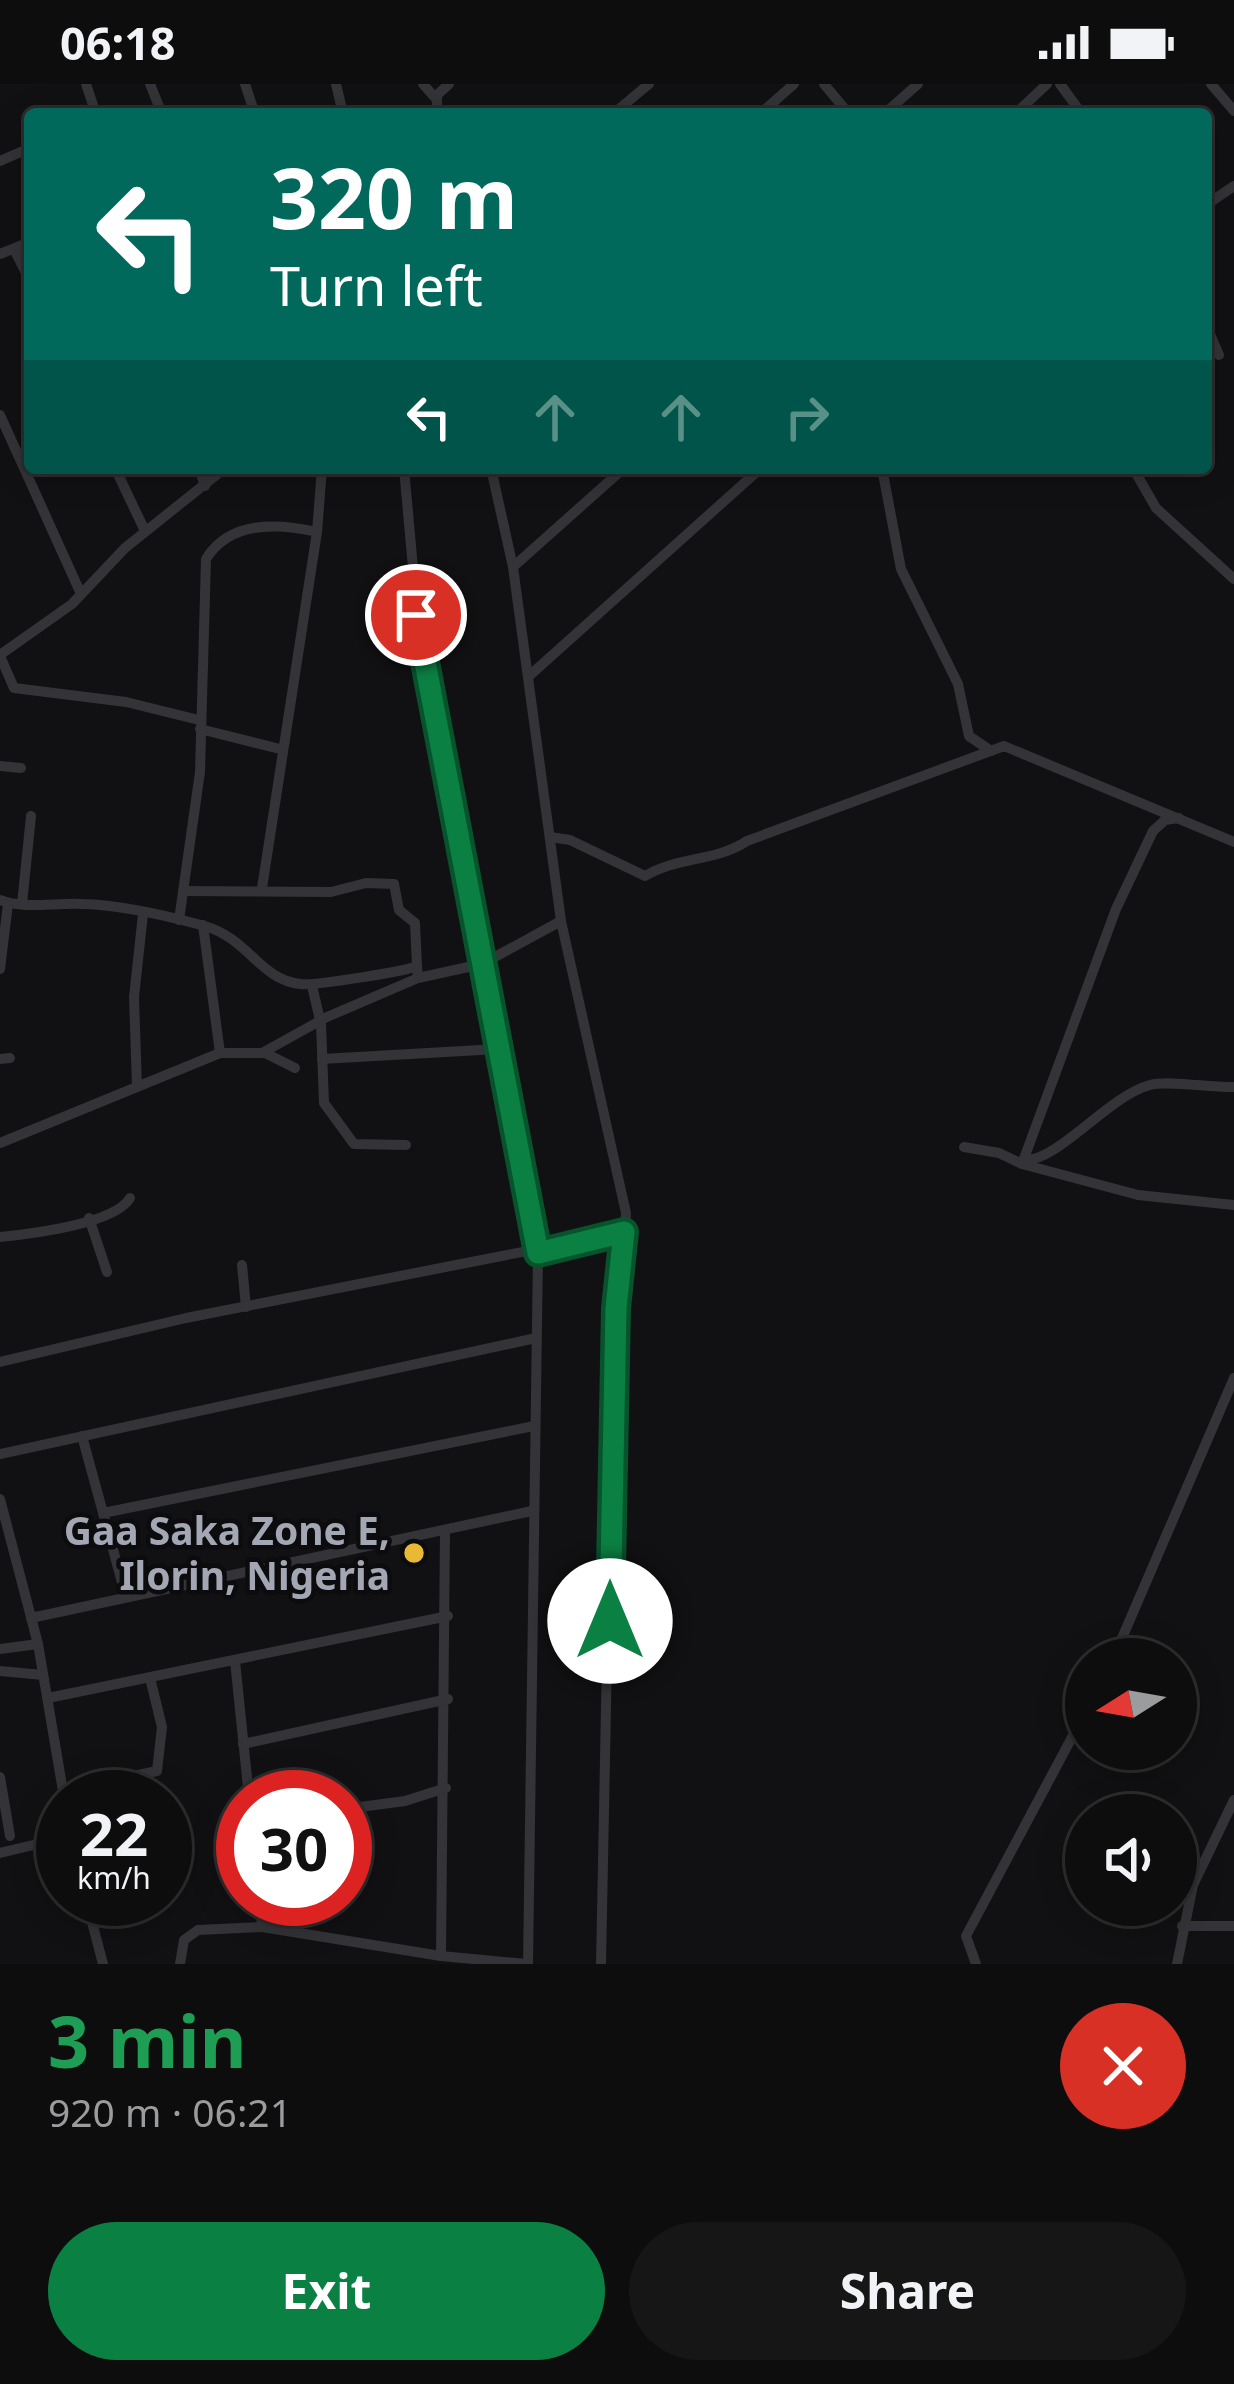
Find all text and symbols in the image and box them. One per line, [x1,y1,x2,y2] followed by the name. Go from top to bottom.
[60,12,176,73] text: 06:18
[270,139,518,254] text: 320 m
[72,156,228,312] icon: left
[270,248,483,322] text: Turn left
[396,384,462,450] icon: left
[522,384,588,450] icon: ahead
[648,384,714,450] icon: ahead
[774,384,840,450] icon: right
[365,564,467,666] pin
[383,582,449,648] icon: arrive
[64,1503,390,1601] place label: Gaa Saka Zone E, Ilorin, Nigeria
[401,1540,427,1566] marker: Gaa Saka Zone E, Ilorin, Nigeria
[547,1558,673,1684] position arrow
[1065,1638,1197,1770] north arrow
[1065,1638,1197,1926] map controls
[216,1770,372,1926] speed limit sign: 30
[80,1792,148,1874] text: 22
[1065,1794,1197,1926] button: sound
[77,1857,151,1898] text: km/h
[48,1991,246,2089] text: 3 min
[1060,2003,1186,2129] button: close
[48,2085,292,2138] text: 920 m · 06:21
[48,2222,605,2360] button: Exit
[629,2222,1186,2360] button: Share

